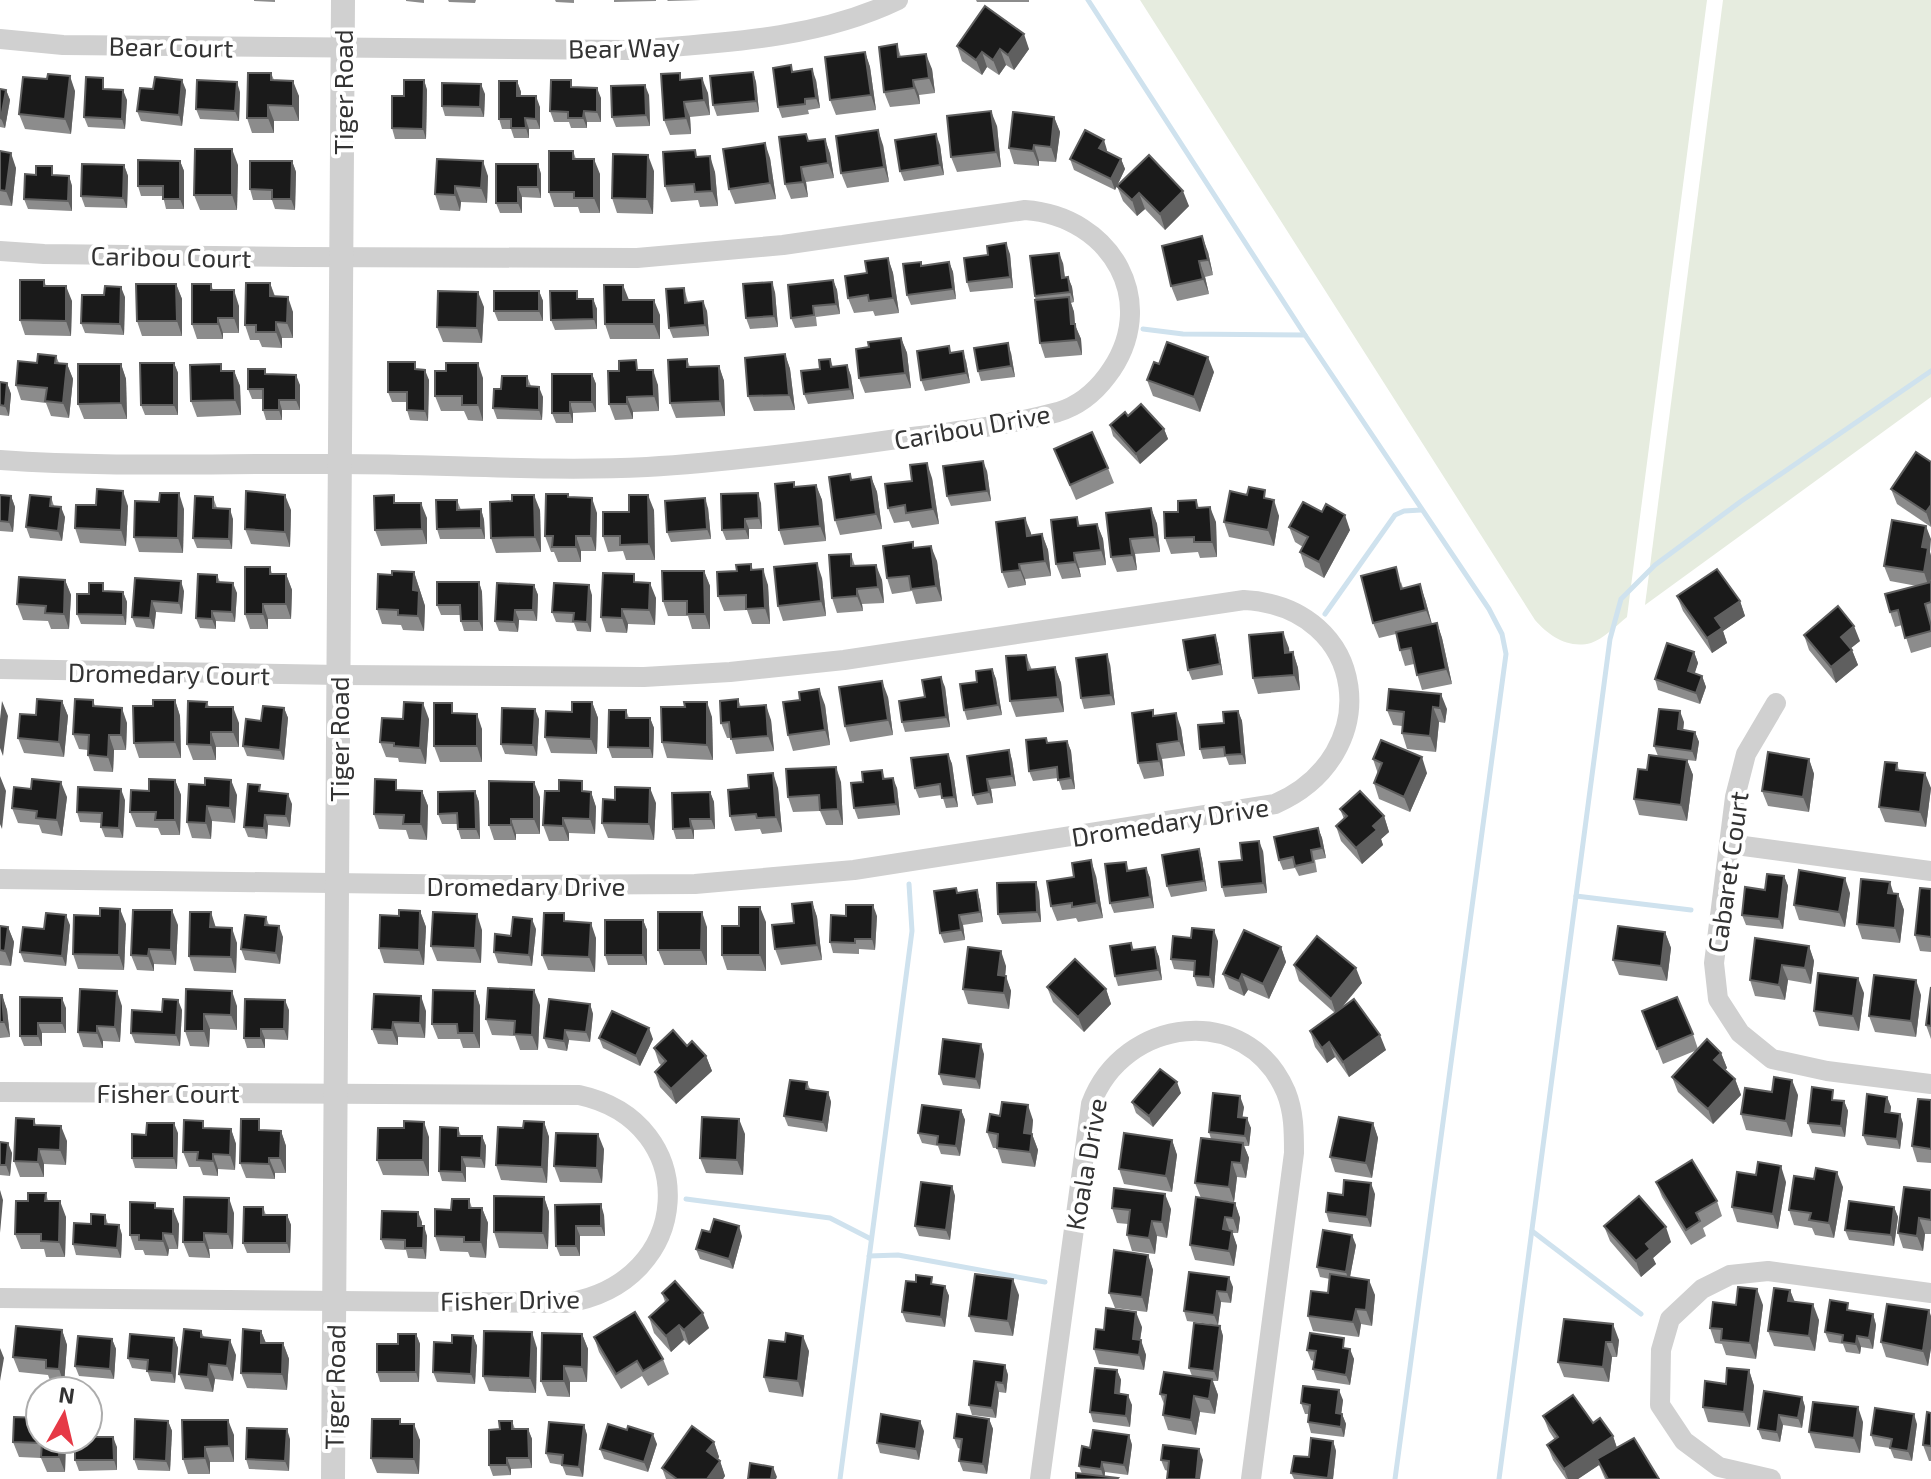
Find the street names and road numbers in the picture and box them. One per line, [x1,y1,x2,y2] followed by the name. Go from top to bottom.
[108,29,234,63] street label: Bear Court
[327,29,358,155] street label: Tiger Road
[568,31,681,63] street label: Bear Way
[90,239,252,273] street label: Caribou Court
[892,397,1052,455] street label: Caribou Drive
[68,656,270,690] street label: Dromedary Court
[323,676,354,802] street label: Tiger Road
[1700,789,1754,955] street label: Cabaret Court
[1069,790,1271,852] street label: Dromedary Drive
[426,870,626,901] street label: Dromedary Drive
[96,1077,240,1108] street label: Fisher Court
[1058,1096,1112,1232] street label: Koala Drive
[440,1282,580,1316] street label: Fisher Drive
[317,1324,351,1450] street label: Tiger Road

